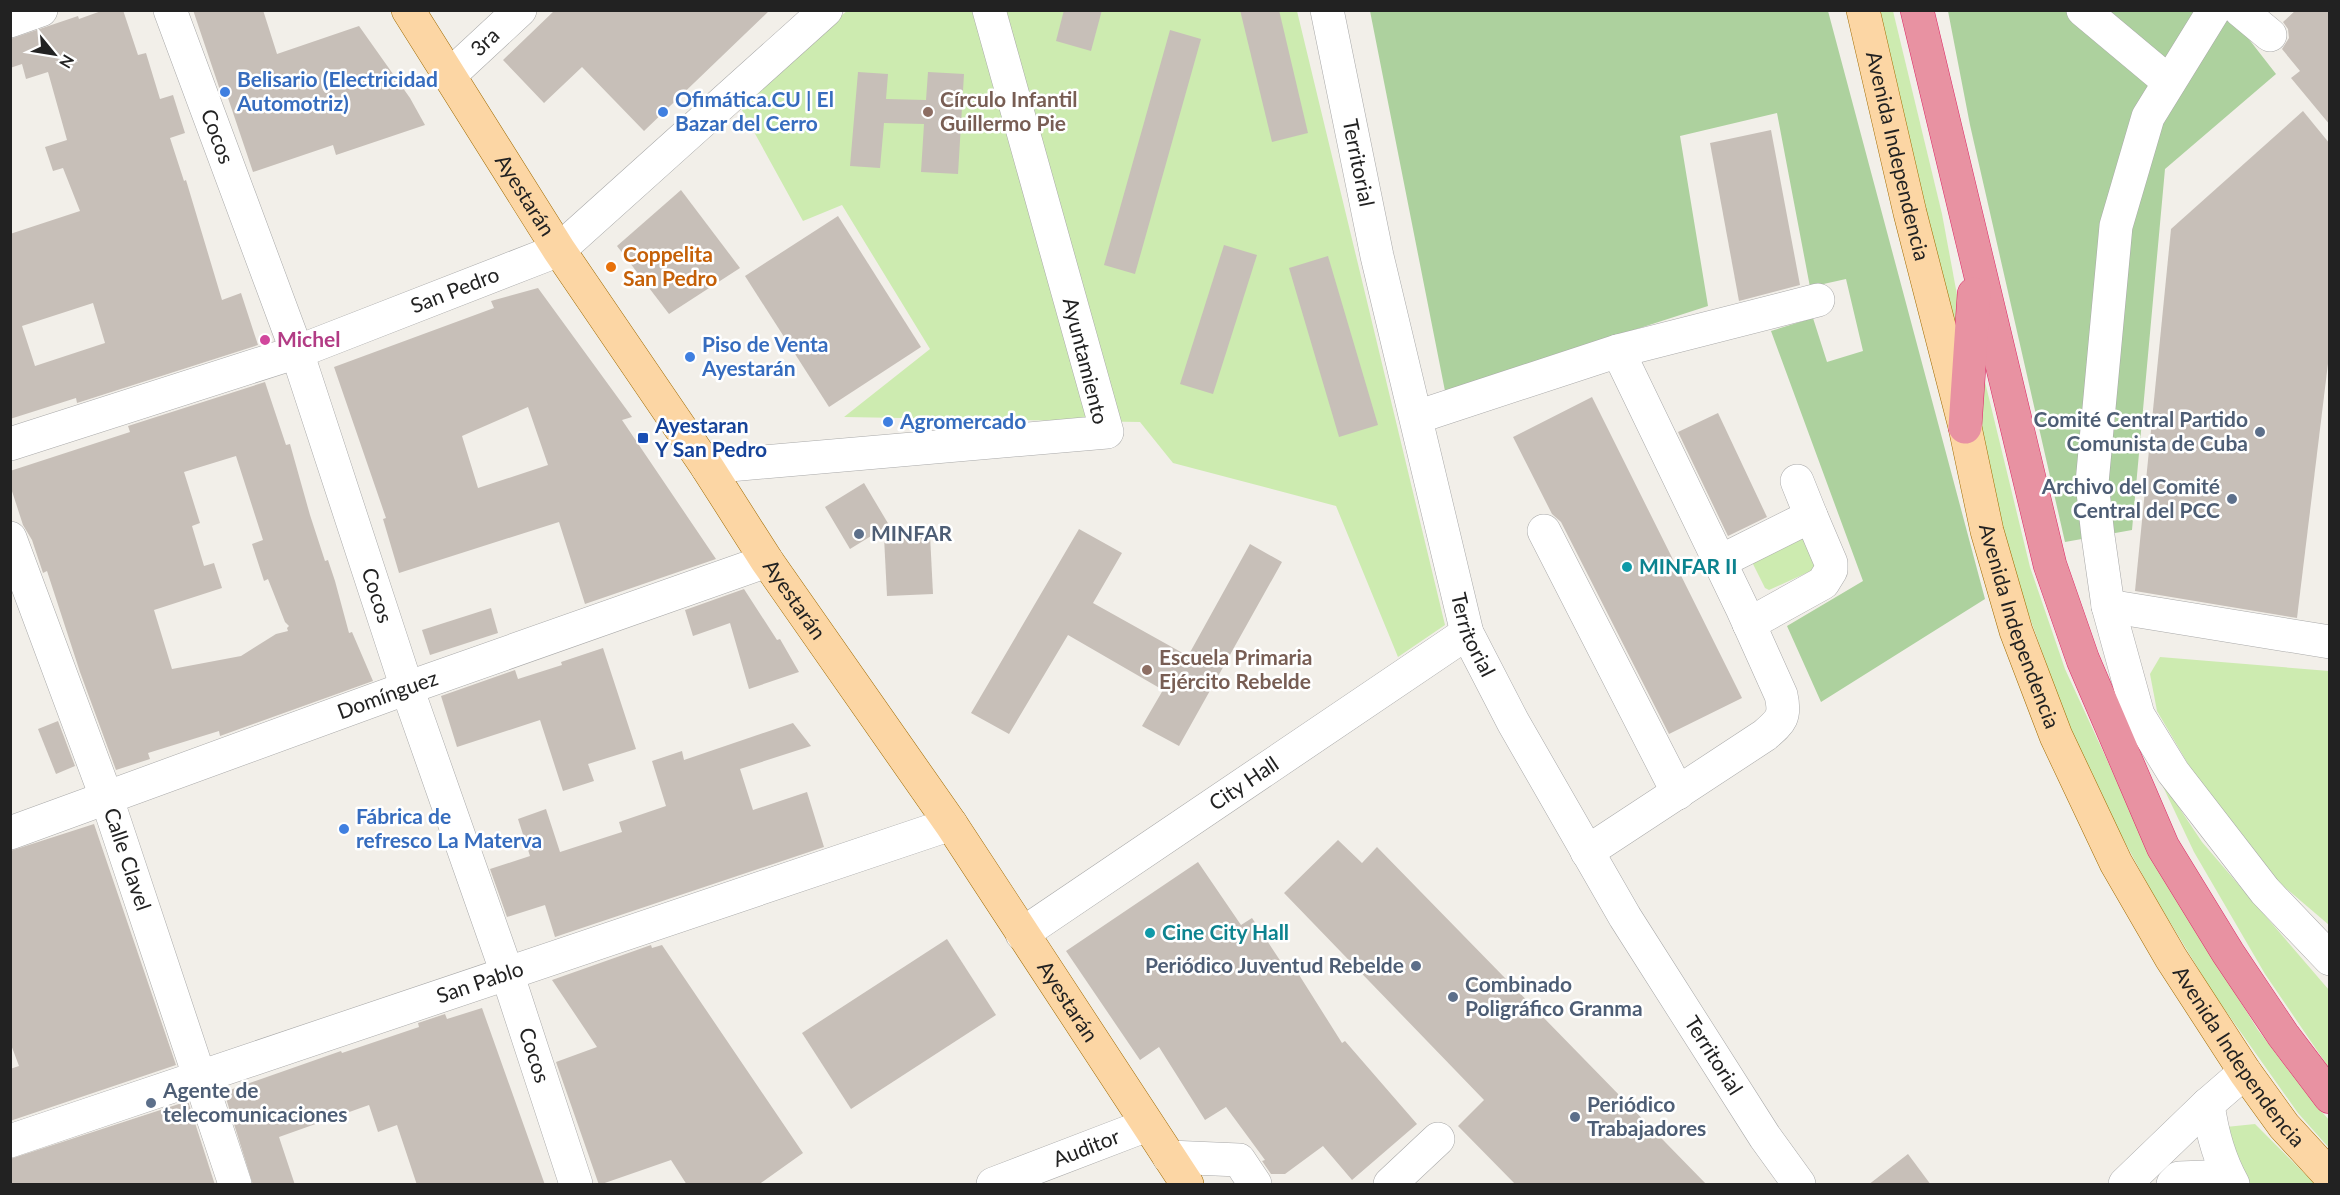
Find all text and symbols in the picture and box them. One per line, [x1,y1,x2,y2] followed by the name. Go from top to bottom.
[465,22,504,61] street label: 3ra
[24,24,84,84] north arrow
[1862,49,1936,263] street label: Avenida Independencia
[56,52,79,72] text: N
[236,66,438,115] place label: Belisario (Electricidad Automotriz)
[218,85,232,99] marker: Belisario (Electricidad Automotriz)
[675,86,834,135] place label: Ofimática.CU | El Bazar del Cerro
[940,86,1077,135] place label: Círculo Infantil Guillermo Pie
[197,105,240,167] street label: Cocos
[656,105,670,119] marker: Ofimática.CU | El Bazar del Cerro
[921,105,935,119] marker: Círculo Infantil Guillermo Pie
[1338,117,1381,209] street label: Territorial
[491,149,561,240] street label: Ayestarán
[623,241,717,290] place label: Coppelita San Pedro
[604,260,618,274] marker: Coppelita San Pedro
[407,261,502,318] street label: San Pedro
[1059,295,1114,427] street label: Ayuntamiento
[277,326,340,351] place label: Michel
[701,331,828,380] place label: Piso de Venta Ayestarán
[258,333,272,347] marker: Michel
[683,350,697,364] marker: Piso de Venta Ayestarán
[2034,406,2248,455] place label: Comité Central Partido Comunista de Cuba
[899,408,1026,433] place label: Agromercado
[654,412,767,461] place label: Ayestaran Y San Pedro
[881,415,895,429] marker: Agromercado
[2253,425,2267,439] marker: Comité Central Partido Comunista de Cuba
[636,431,650,445] marker: Ayestaran Y San Pedro
[2041,473,2220,522] place label: Archivo del Comité Central del PCC
[2225,492,2239,506] marker: Archivo del Comité Central del PCC
[871,520,952,545] place label: MINFAR
[1975,521,2066,732] street label: Avenida Independencia
[852,527,866,541] marker: MINFAR
[1639,553,1738,578] place label: MINFAR II
[759,554,832,644] street label: Ayestarán
[1620,560,1634,574] marker: MINFAR II
[357,564,399,626] street label: Cocos
[1447,590,1501,680] street label: Territorial
[1159,644,1312,693] place label: Escuela Primaria Ejército Rebelde
[1140,663,1154,677] marker: Escuela Primaria Ejército Rebelde
[333,664,441,723] street label: Domínguez
[1204,750,1283,815] street label: City Hall
[356,803,542,852] place label: Fábrica de refresco La Materva
[100,804,157,913] street label: Calle Clavel
[337,822,351,836] marker: Fábrica de refresco La Materva
[1162,919,1289,944] place label: Cine City Hall
[1143,926,1157,940] marker: Cine City Hall
[1145,952,1404,977] place label: Periódico Juventud Rebelde
[433,955,526,1007] street label: San Pablo
[1033,956,1104,1046] street label: Ayestarán
[1409,959,1423,973] marker: Periódico Juventud Rebelde
[2169,961,2311,1151] street label: Avenida Independencia
[1465,971,1643,1020] place label: Combinado Poligráfico Granma
[1446,990,1460,1004] marker: Combinado Poligráfico Granma
[1680,1011,1749,1099] street label: Territorial
[515,1024,556,1086] street label: Cocos
[162,1077,348,1126] place label: Agente de telecomunicaciones
[1587,1091,1706,1140] place label: Periódico Trabajadores
[144,1096,158,1110] marker: Agente de telecomunicaciones
[1568,1110,1582,1124] marker: Periódico Trabajadores
[1049,1123,1123,1171] street label: Auditor

